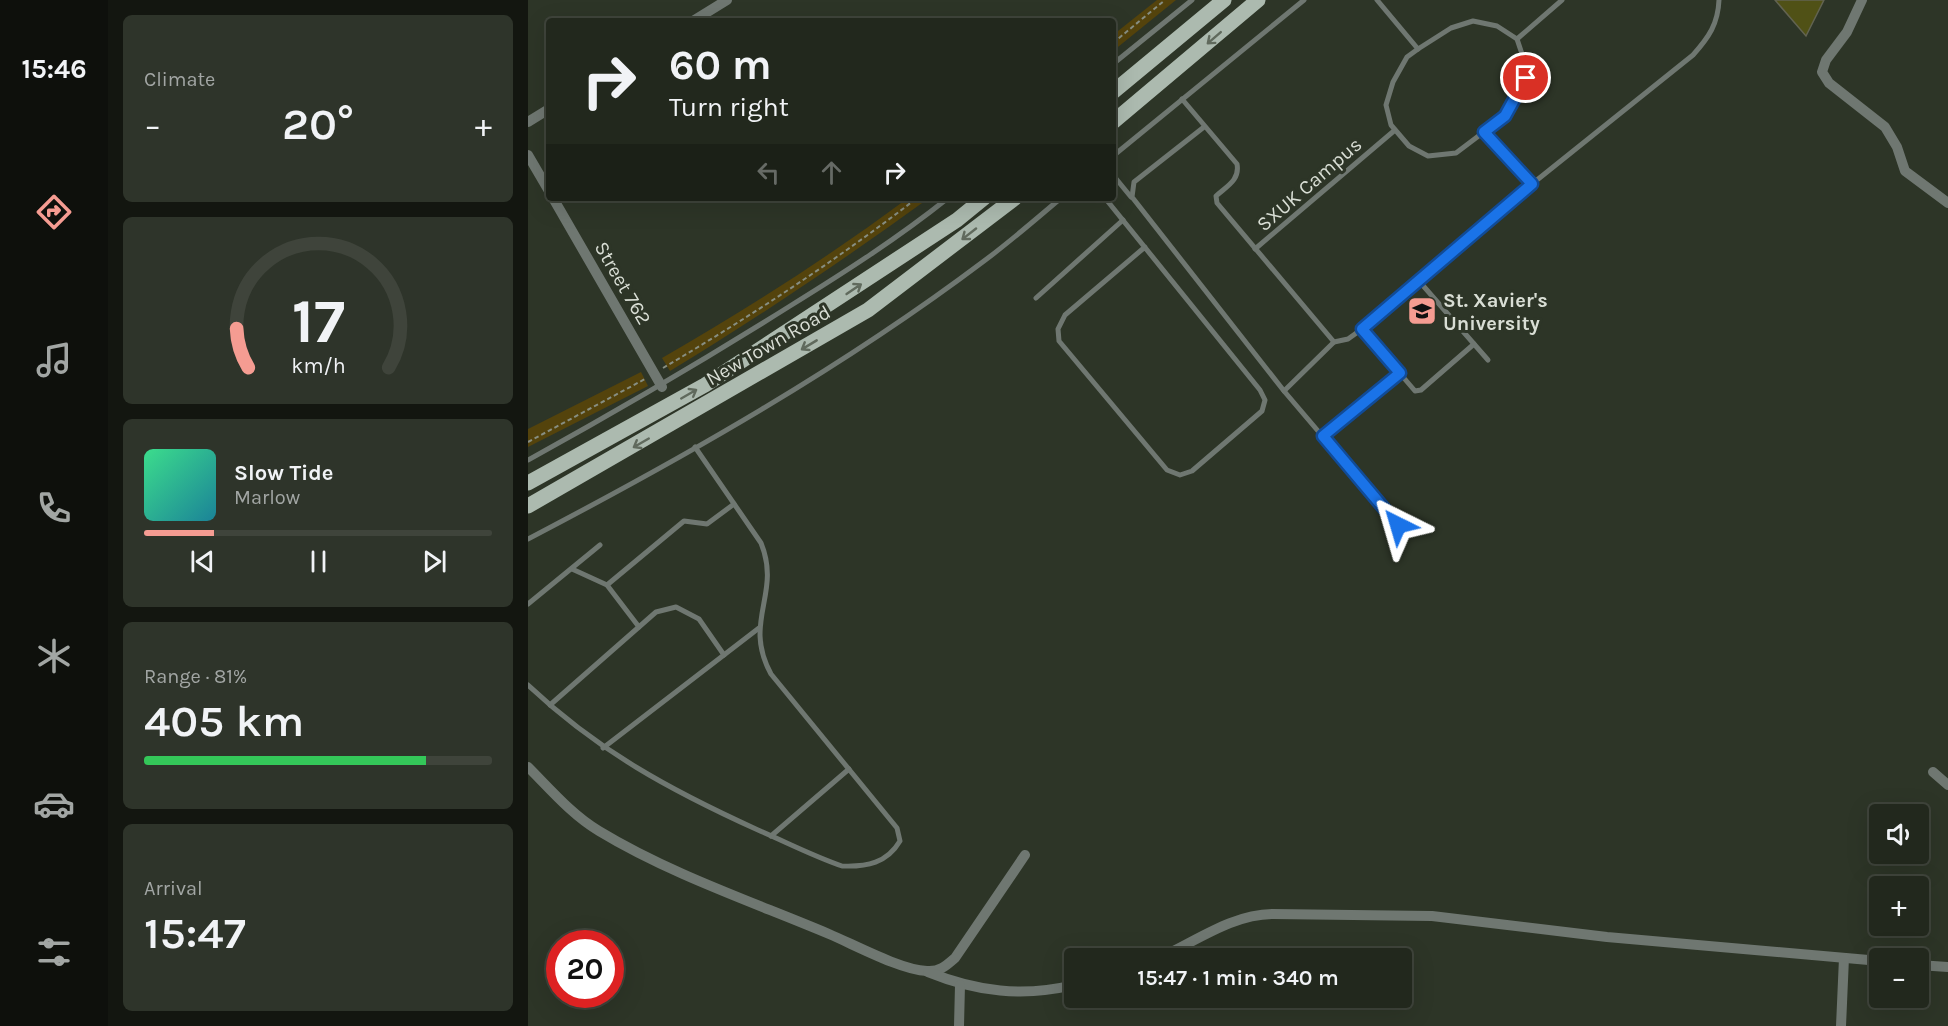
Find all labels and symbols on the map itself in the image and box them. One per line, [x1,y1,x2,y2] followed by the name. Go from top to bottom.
[1207,31,1222,45] one-way arrow
[1500,52,1551,103] pin
[1252,133,1366,236] street label: SXUK Campus
[961,227,977,240] one-way arrow
[590,238,656,329] street label: Street 762
[845,283,861,295] one-way arrow
[1443,289,1548,335] place label: St. Xavier's University
[1406,295,1438,327] school or university icon: St. Xavier's University
[702,300,835,390] street label: New Town Road
[801,340,818,352] one-way arrow
[680,388,698,399] one-way arrow
[633,438,650,450] one-way arrow
[1366,493,1430,557] position arrow
[546,930,624,1008] speed limit sign: 20

